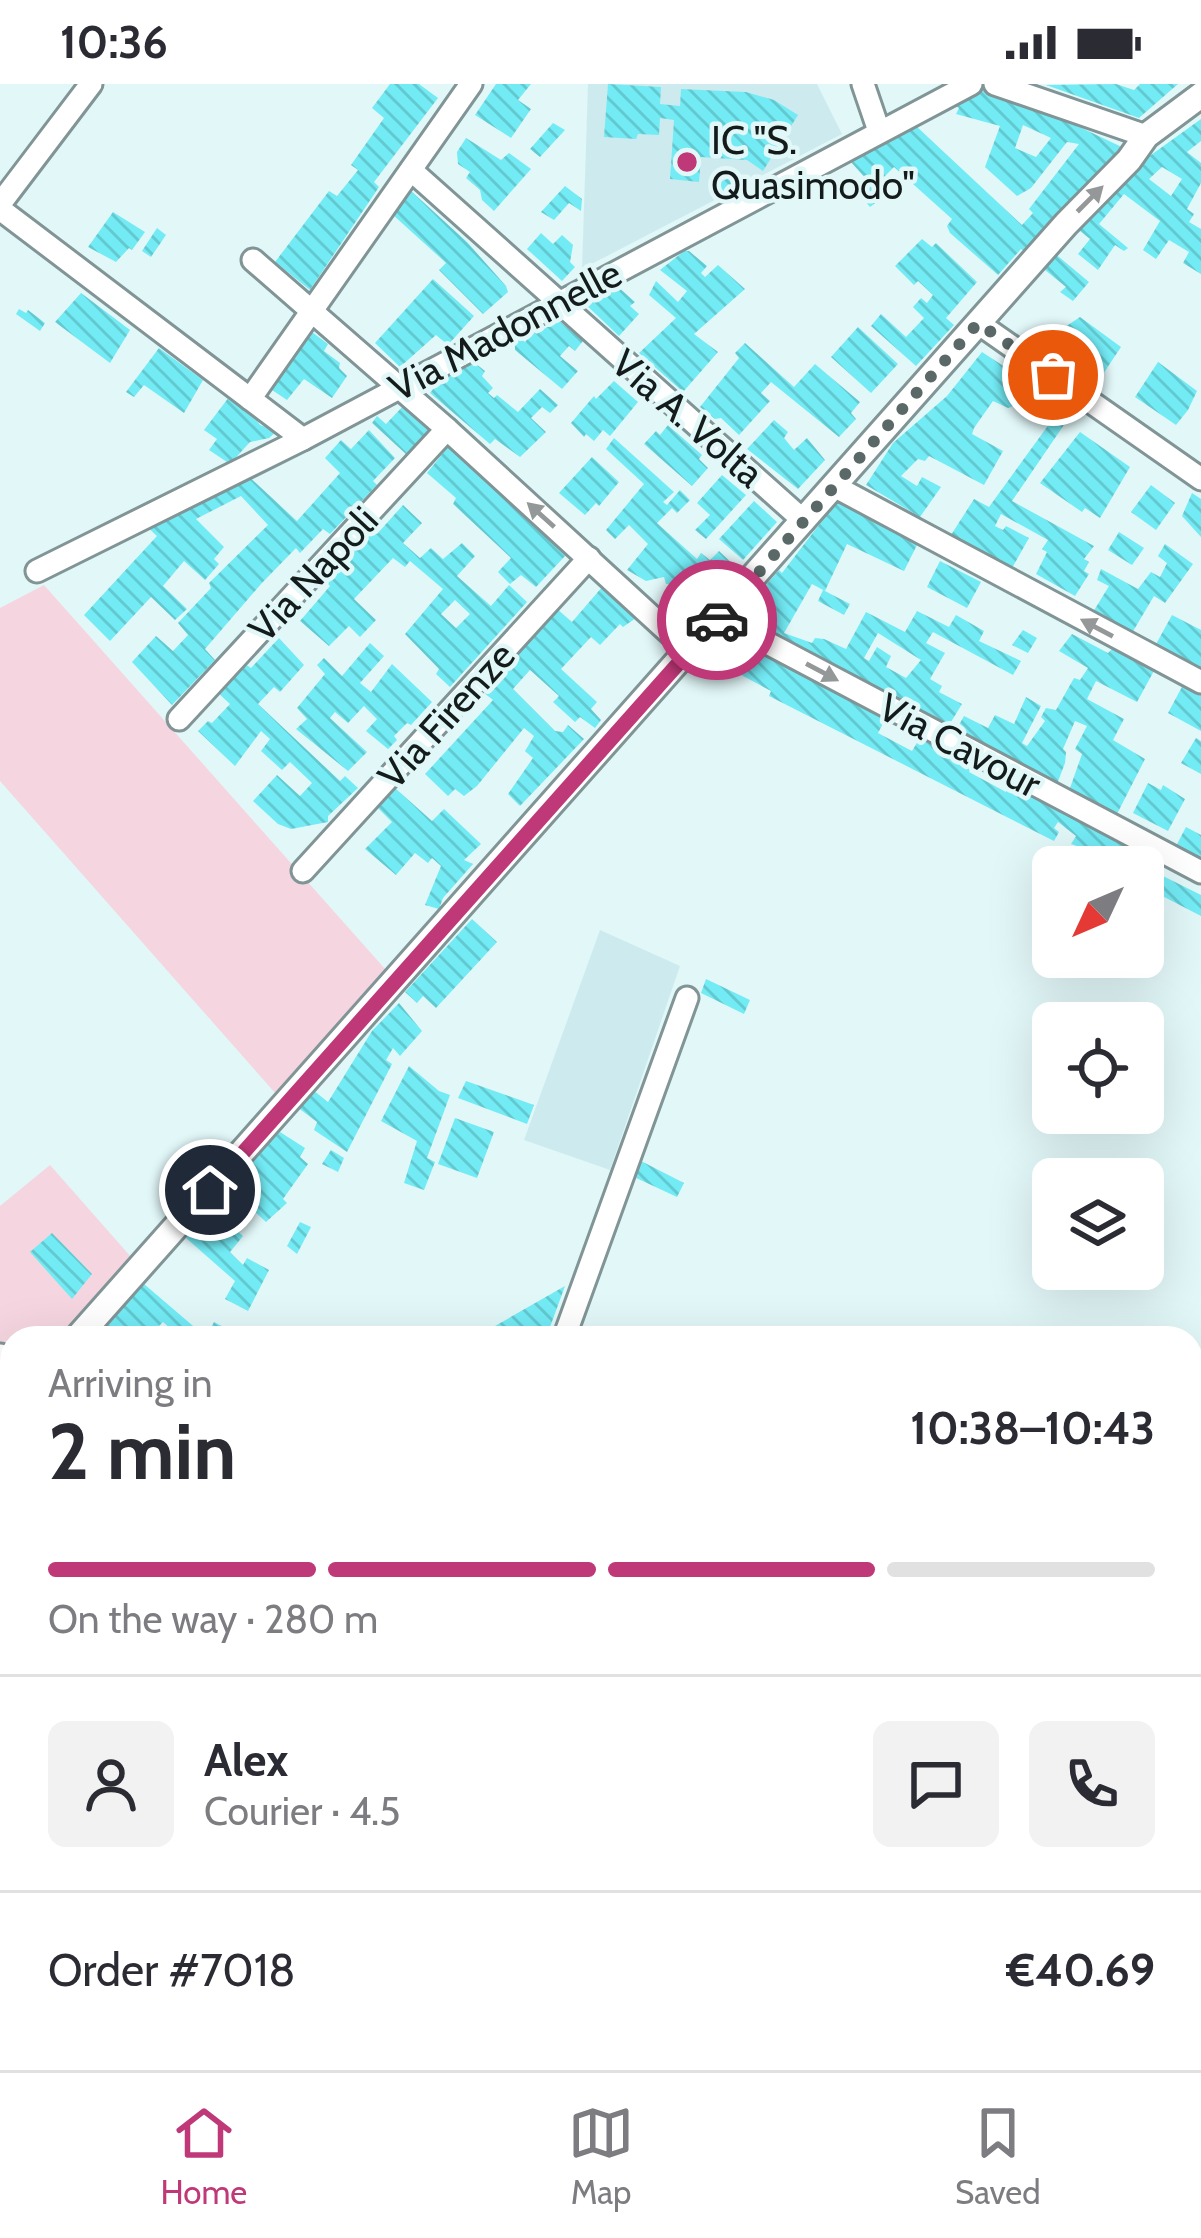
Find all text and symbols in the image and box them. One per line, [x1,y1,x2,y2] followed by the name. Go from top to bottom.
[60,15,168,69] text: 10:36
[711,116,915,209] place label: IC "S. Quasimodo"
[674,149,700,175] marker: IC "S. Quasimodo"
[1076,185,1104,214] one-way arrow
[381,249,629,411] street label: Via Madonnelle
[1002,324,1104,426] pin
[602,339,774,497] street label: Via A. Volta
[1020,342,1086,408] icon: bag
[238,496,388,652] street label: Via Napoli
[526,502,556,529] one-way arrow
[657,560,777,680] courier
[684,587,750,653] icon: car
[1080,618,1115,638] one-way arrow
[368,632,524,798] street label: Via Firenze
[804,661,839,682] one-way arrow
[871,682,1050,808] street label: Via Cavour
[1032,846,1164,978] north arrow
[1032,846,1164,1290] map controls
[1032,1002,1164,1134] button: locate
[159,1139,261,1241] pin
[177,1157,243,1223] icon: home
[1032,1158,1164,1290] button: layers
[48,1359,212,1407] text: Arriving in
[910,1401,1155,1455] text: 10:38–10:43
[48,1404,236,1499] text: 2 min
[48,1595,378,1643] text: On the way · 280 m
[48,1721,174,1847] button: person
[873,1721,999,1847] button: chat
[1029,1721,1155,1847] button: phone
[204,1733,288,1787] text: Alex
[204,1787,400,1835] text: Courier · 4.5
[48,1943,296,1997] text: Order #7018
[1006,1943,1155,1997] text: €40.69
[160,2100,247,2212] tab: Home
[568,2100,634,2212] tab: Map
[955,2100,1041,2212] tab: Saved

